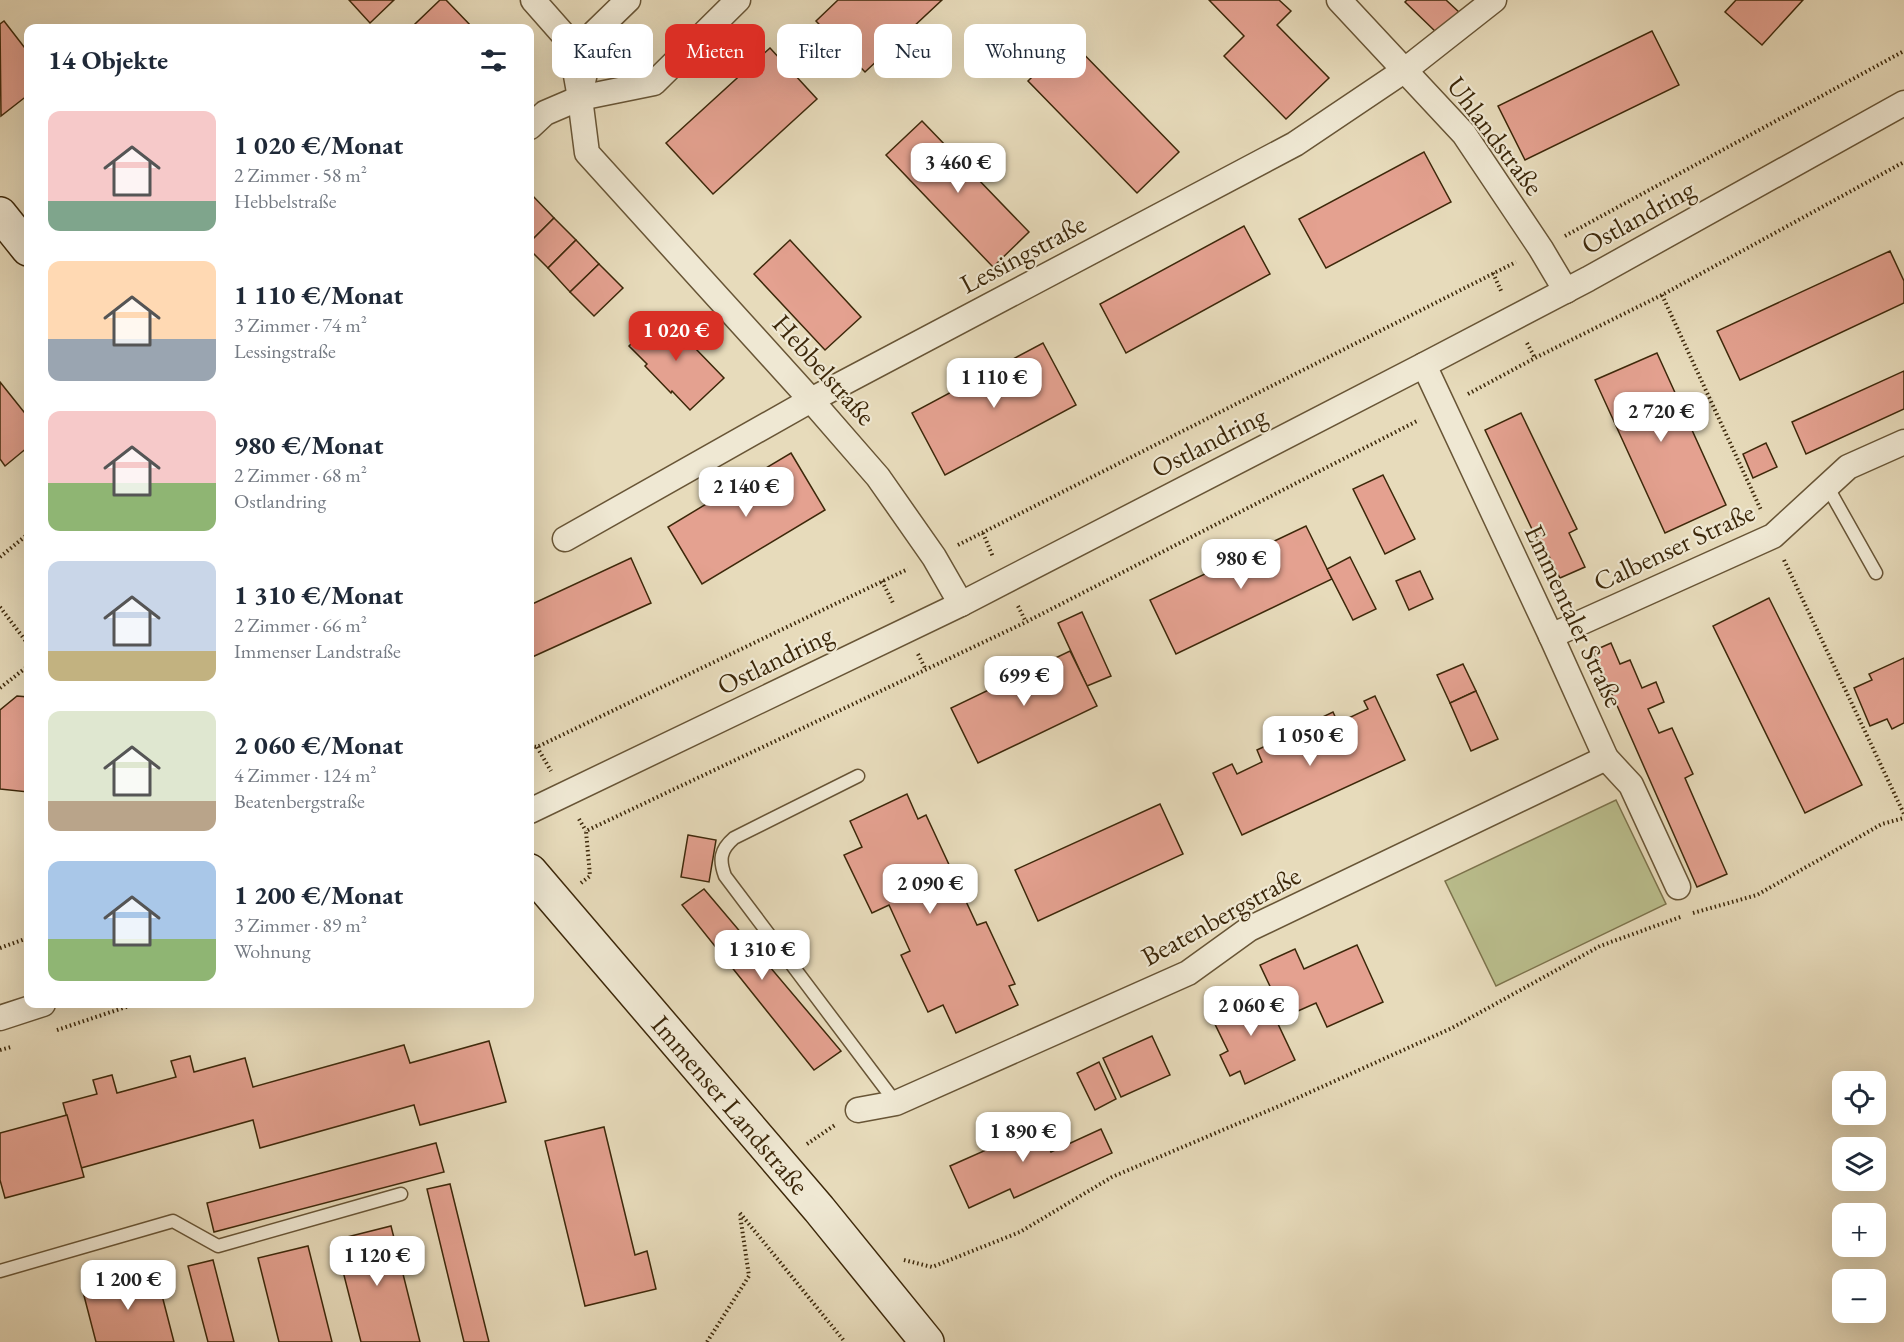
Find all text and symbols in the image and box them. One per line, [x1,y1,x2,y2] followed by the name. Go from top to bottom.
[552,24,653,78] chip: Kaufen
[665,24,765,78] chip: Mieten
[777,24,862,78] chip: Filter
[874,24,952,78] chip: Neu
[964,24,1086,78] chip: Wohnung
[48,43,168,77] text: 14 Objekte
[477,44,510,77] icon: filters
[1439,69,1552,202] street label: Uhlandstraße
[234,128,403,162] text: 1 020 €/Monat
[96,135,168,207] icon: home
[903,143,1013,194] pin: 3 460 €
[925,149,991,175] text: 3 460 €
[234,162,367,188] text: 2 Zimmer · 58 m²
[1575,171,1701,262] street label: Ostlandring
[234,188,336,214] text: Hebbelstraße
[954,206,1092,301] street label: Lessingstraße
[234,278,403,312] text: 1 110 €/Monat
[96,285,168,357] icon: home
[765,307,884,433] street label: Hebbelstraße
[621,311,731,362] pin: 1 020 €
[234,312,367,338] text: 3 Zimmer · 74 m²
[643,317,709,343] text: 1 020 €
[234,338,336,364] text: Lessingstraße
[939,358,1049,409] pin: 1 110 €
[961,364,1027,390] text: 1 110 €
[1606,392,1716,443] pin: 2 720 €
[1145,398,1272,485] street label: Ostlandring
[1628,398,1694,424] text: 2 720 €
[234,428,383,462] text: 980 €/Monat
[96,435,168,507] icon: home
[234,462,367,488] text: 2 Zimmer · 68 m²
[691,467,801,518] pin: 2 140 €
[713,473,779,499] text: 2 140 €
[234,488,326,514] text: Ostlandring
[1588,494,1760,599] street label: Calbenser Straße
[1517,519,1632,713] street label: Emmentaler Straße
[1199,539,1283,590] pin: 980 €
[1215,545,1267,571] text: 980 €
[234,578,403,612] text: 1 310 €/Monat
[96,585,168,657] icon: home
[234,612,367,638] text: 2 Zimmer · 66 m²
[711,616,839,703] street label: Ostlandring
[234,638,401,664] text: Immenser Landstraße
[982,656,1066,707] pin: 699 €
[998,662,1050,688] text: 699 €
[1255,716,1365,767] pin: 1 050 €
[1277,722,1343,748] text: 1 050 €
[234,728,403,762] text: 2 060 €/Monat
[96,735,168,807] icon: home
[234,762,377,788] text: 4 Zimmer · 124 m²
[234,788,365,814] text: Beatenbergstraße
[1135,857,1307,974] street label: Beatenbergstraße
[875,864,985,915] pin: 2 090 €
[897,870,963,896] text: 2 090 €
[234,878,403,912] text: 1 200 €/Monat
[96,885,168,957] icon: home
[234,912,367,938] text: 3 Zimmer · 89 m²
[707,930,817,981] pin: 1 310 €
[729,936,795,962] text: 1 310 €
[234,938,311,964] text: Wohnung
[1196,986,1306,1037] pin: 2 060 €
[1218,992,1284,1018] text: 2 060 €
[644,1008,817,1202] street label: Immenser Landstraße
[1832,1071,1886,1323] map controls
[1832,1071,1886,1125] button: locate
[968,1112,1078,1163] pin: 1 890 €
[990,1118,1056,1144] text: 1 890 €
[1832,1137,1886,1191] button: layers
[1832,1203,1886,1257] button: +
[322,1236,432,1287] pin: 1 120 €
[344,1242,410,1268] text: 1 120 €
[73,1260,183,1311] pin: 1 200 €
[95,1266,161,1292] text: 1 200 €
[1832,1269,1886,1323] button: −

